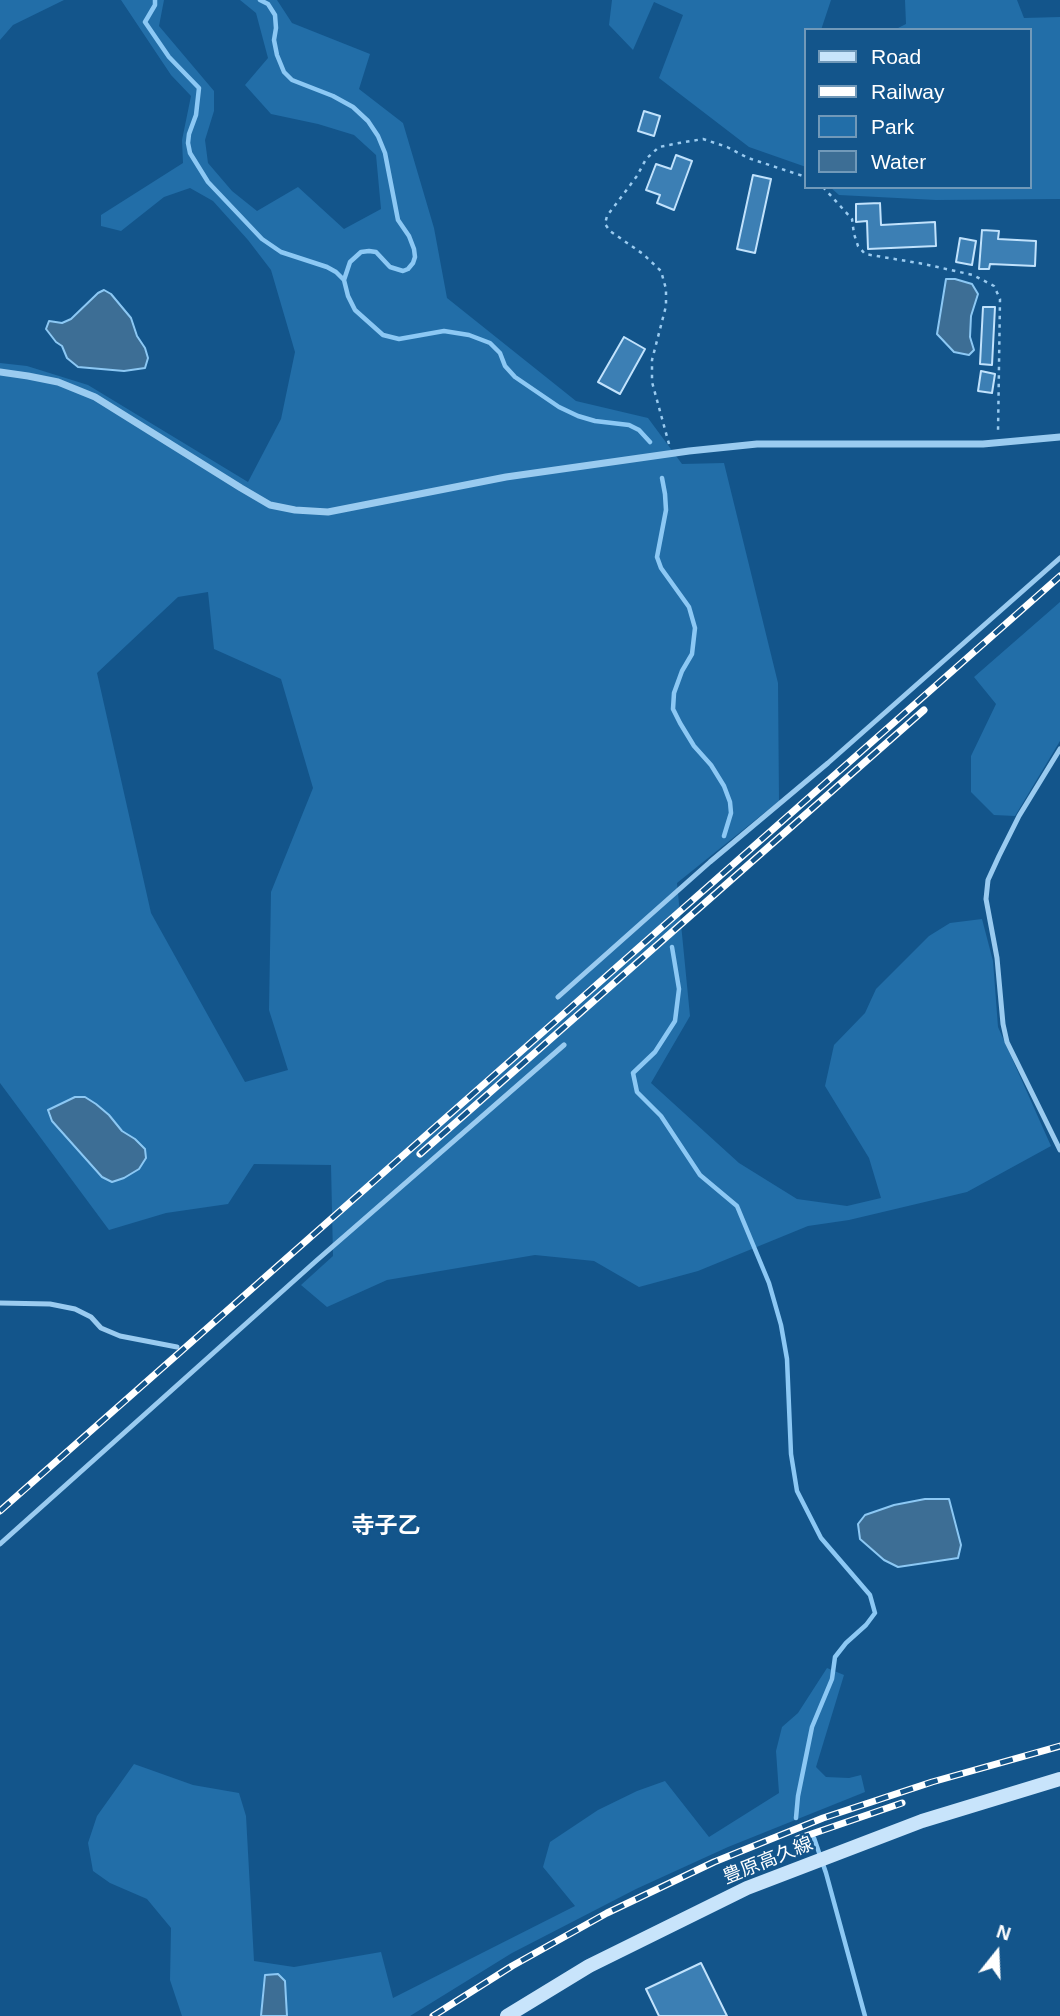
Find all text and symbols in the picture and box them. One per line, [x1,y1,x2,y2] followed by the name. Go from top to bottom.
[804,28,1032,189] legend
[871,45,921,68] text: Road
[871,80,945,103] text: Railway
[871,115,914,138] text: Park
[871,150,926,173] text: Water
[352,1513,420,1541] district label: 寺子乙
[720,1833,816,1889] street label: 豊原高久線
[962,1918,1032,1988] north arrow
[994,1920,1013,1945] text: N

